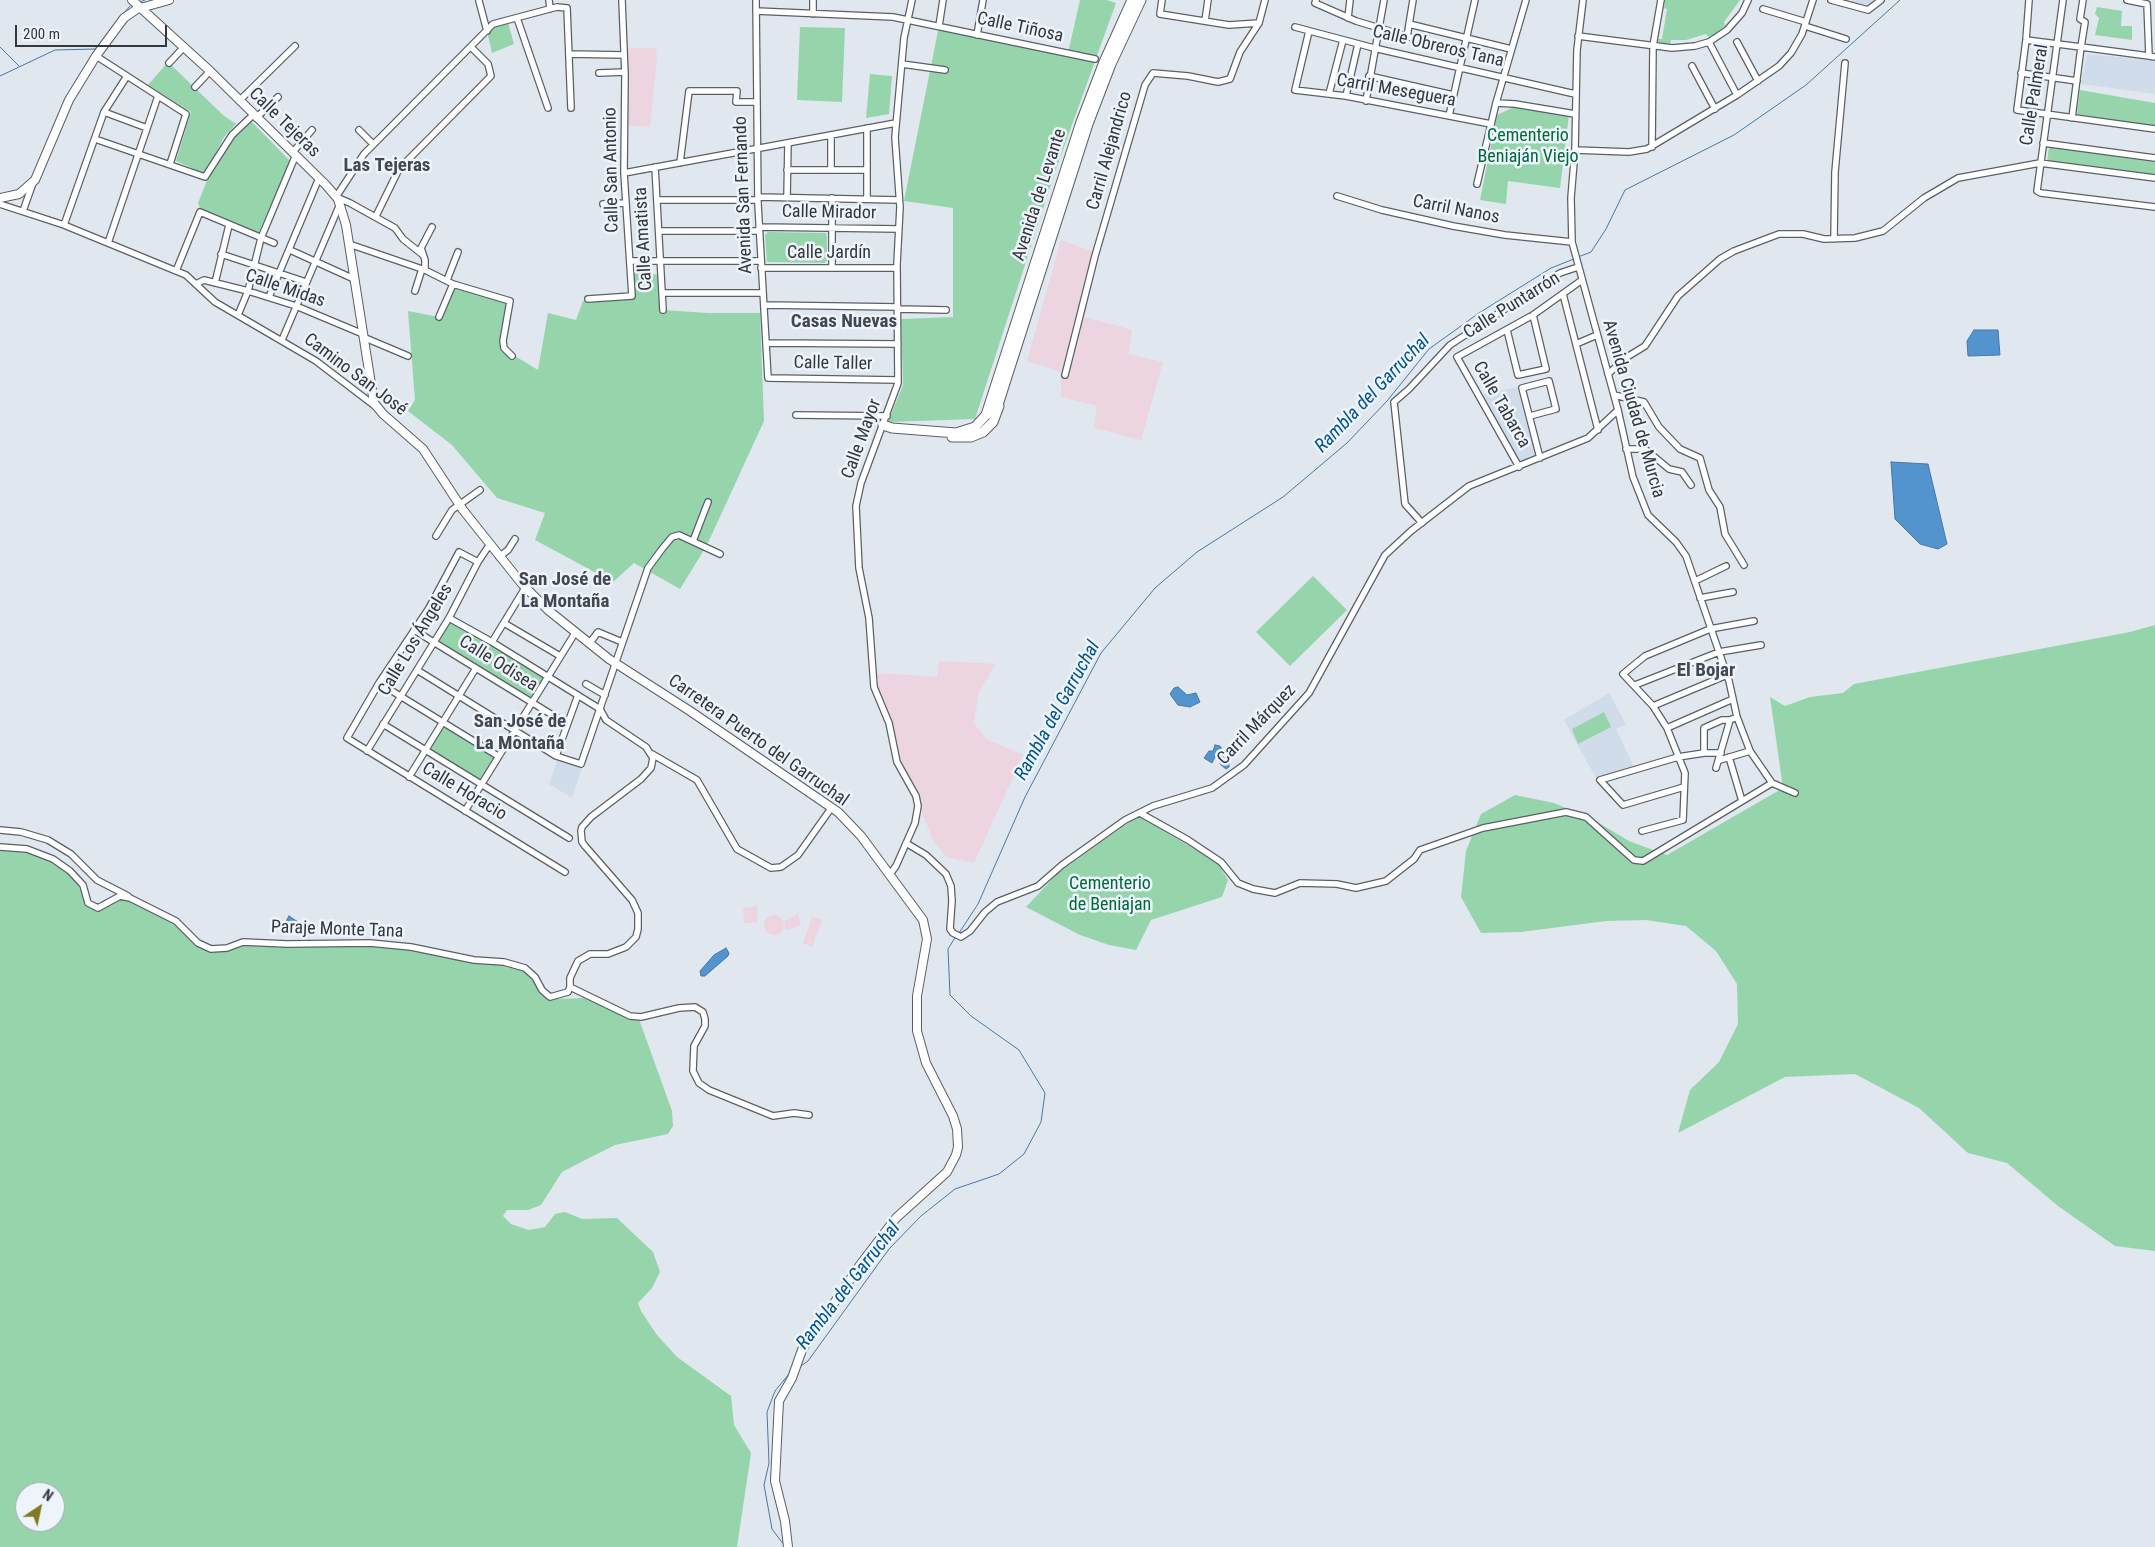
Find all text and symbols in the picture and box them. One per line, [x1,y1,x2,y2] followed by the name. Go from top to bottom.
[975,8,1065,48] street label: Calle Tiñosa
[18,15,170,47] scale bar
[1370,21,1506,73] street label: Calle Obreros Tana
[23,25,60,43] text: 200 m
[2016,43,2054,147] street label: Calle Palmeral
[1335,70,1457,112] street label: Carril Meseguera
[244,84,324,162] street label: Calle Tejeras
[1083,89,1137,213] street label: Carril Alejandrico
[600,107,624,233] street label: Calle San Antonio
[730,116,758,274] street label: Avenida San Fernando
[1478,125,1578,168] park label: Cementerio Beniaján Viejo
[1008,126,1072,264] street label: Avenida de Levante
[344,155,430,177] district label: Las Tejeras
[630,187,658,291] street label: Calle Amatista
[1411,191,1501,229] street label: Carril Nanos
[782,201,876,225] street label: Calle Mirador
[787,242,871,264] street label: Calle Jardín
[242,265,328,313] street label: Calle Midas
[1460,268,1564,344] street label: Calle Puntarrón
[791,311,897,333] district label: Casas Nuevas
[1597,317,1669,501] street label: Avenida Ciudad de Murcia
[299,329,411,421] street label: Camino San José
[1311,330,1435,458] water label: Rambla del Garruchal
[793,353,873,375] street label: Calle Taller
[1468,358,1534,452] street label: Calle Tabarca
[838,396,886,482] street label: Calle Mayor
[519,569,611,613] district label: San José de La Montaña
[374,580,458,700] street label: Calle Los Ángeles
[455,631,541,697] street label: Calle Odisea
[1010,637,1106,785] water label: Rambla del Garruchal
[1677,660,1735,682] district label: El Bojar
[664,670,852,812] street label: Carretera Puerto del Garruchal
[1213,680,1301,770] street label: Carril Márquez
[474,711,566,755] district label: San José de La Montaña
[418,758,510,826] street label: Calle Horacio
[1069,873,1151,916] park label: Cementerio de Beniajan
[270,917,404,943] street label: Paraje Monte Tana
[792,1218,906,1354] water label: Rambla del Garruchal
[15,1482,65,1532] north arrow
[40,1486,56,1504] text: N

